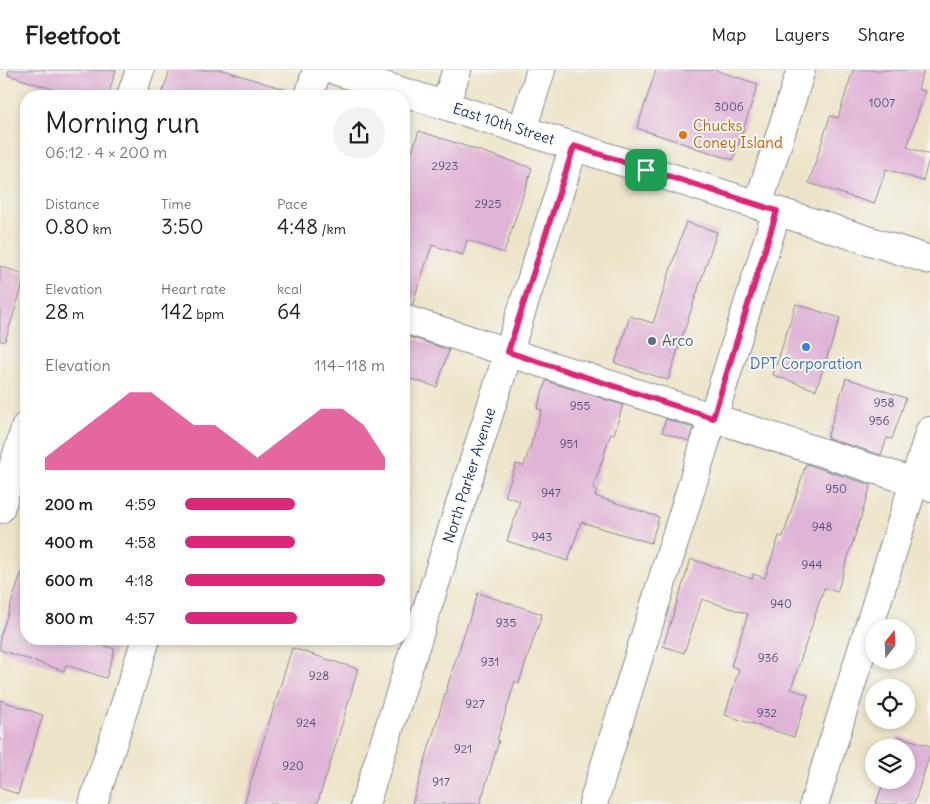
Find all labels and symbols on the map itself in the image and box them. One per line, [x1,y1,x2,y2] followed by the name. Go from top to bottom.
[869,95,895,110] house number: 1007
[450,98,557,149] street label: East 10th Street
[714,99,744,114] house number: 3006
[693,116,783,152] place label: Chucks Coney Island
[677,129,689,141] marker: Chucks Coney Island
[625,149,667,191] pin
[432,158,459,173] house number: 2923
[475,196,502,211] house number: 2925
[662,331,694,350] place label: Arco
[646,335,658,347] marker: Arco
[800,341,812,353] marker: DPT Corporation
[750,354,862,373] place label: DPT Corporation
[874,395,894,410] house number: 958
[570,398,590,413] house number: 955
[439,405,499,545] street label: North Parker Avenue
[869,413,889,428] house number: 956
[560,436,578,451] house number: 951
[825,481,847,496] house number: 950
[541,485,561,500] house number: 947
[812,519,832,534] house number: 948
[532,529,553,544] house number: 943
[802,557,822,572] house number: 944
[770,596,792,611] house number: 940
[496,615,516,630] house number: 935
[865,619,915,669] north arrow
[758,650,778,665] house number: 936
[481,654,499,669] house number: 931
[309,668,329,683] house number: 928
[465,696,485,711] house number: 927
[757,705,778,720] house number: 932
[296,715,316,730] house number: 924
[454,741,472,756] house number: 921
[282,758,304,773] house number: 920
[432,774,450,789] house number: 917

